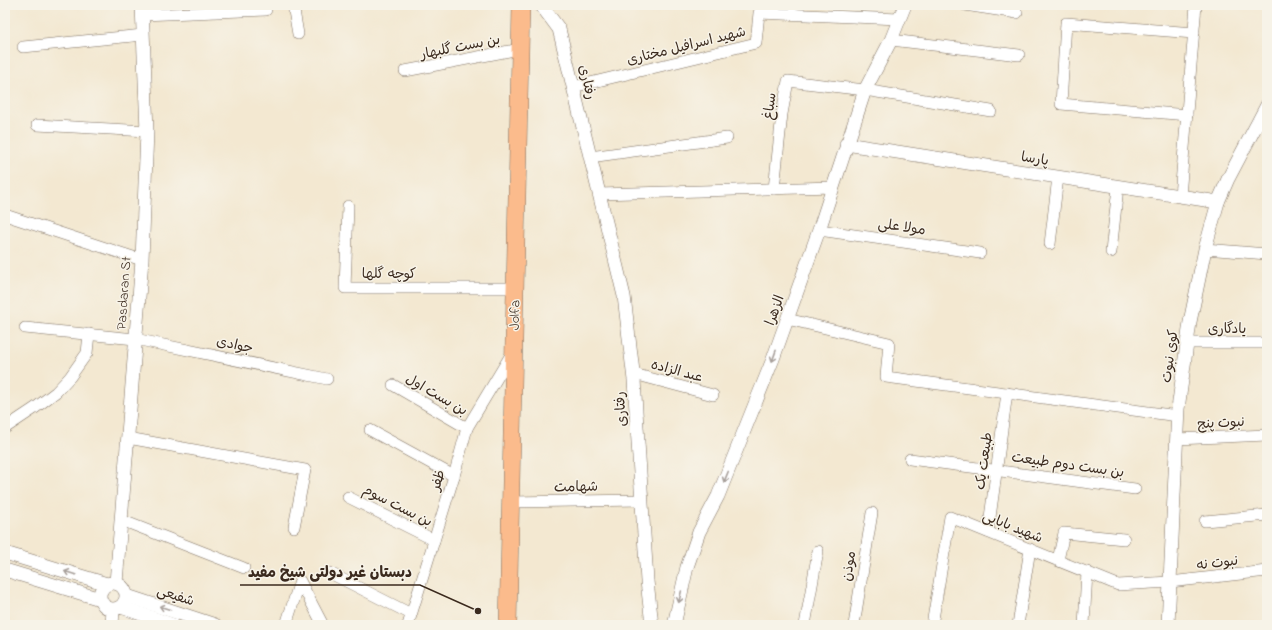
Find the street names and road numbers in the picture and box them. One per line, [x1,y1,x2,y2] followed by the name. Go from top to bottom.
[625,22,748,71] street label: شهید اسرافیل مختاری
[417,29,502,66] street label: بن بست گلبهار
[572,63,601,102] street label: رفتاری
[758,91,783,121] street label: سباغ
[1019,147,1050,172] street label: پارسا
[877,214,927,241] street label: مولا علی
[111,255,138,330] street label: Pasdaran St
[362,264,416,285] street label: کوچه گلها
[760,292,791,329] street label: الزهرا
[505,300,526,330] street label: Jolfa
[1208,319,1246,340] street label: یادگاری
[1156,328,1185,384] street label: کوی نبوت
[214,331,255,360] street label: جوادی
[648,354,705,388] street label: عبد الزاده
[401,369,471,422] street label: بن بست اول
[610,391,633,427] street label: رفتاری
[1197,412,1245,435] street label: نبوت پنج
[970,431,999,491] street label: طبیعت یک
[1010,447,1125,484] street label: بن بست دوم طبیعت
[425,467,452,494] street label: ظفر
[554,477,598,498] street label: شهامت
[359,480,436,533] street label: بن بست سوم
[979,506,1046,549] street label: شهید بابایی
[837,550,862,583] street label: موذن
[1195,550,1239,576] street label: نبوت نه
[154,581,197,612] street label: شفیعی

